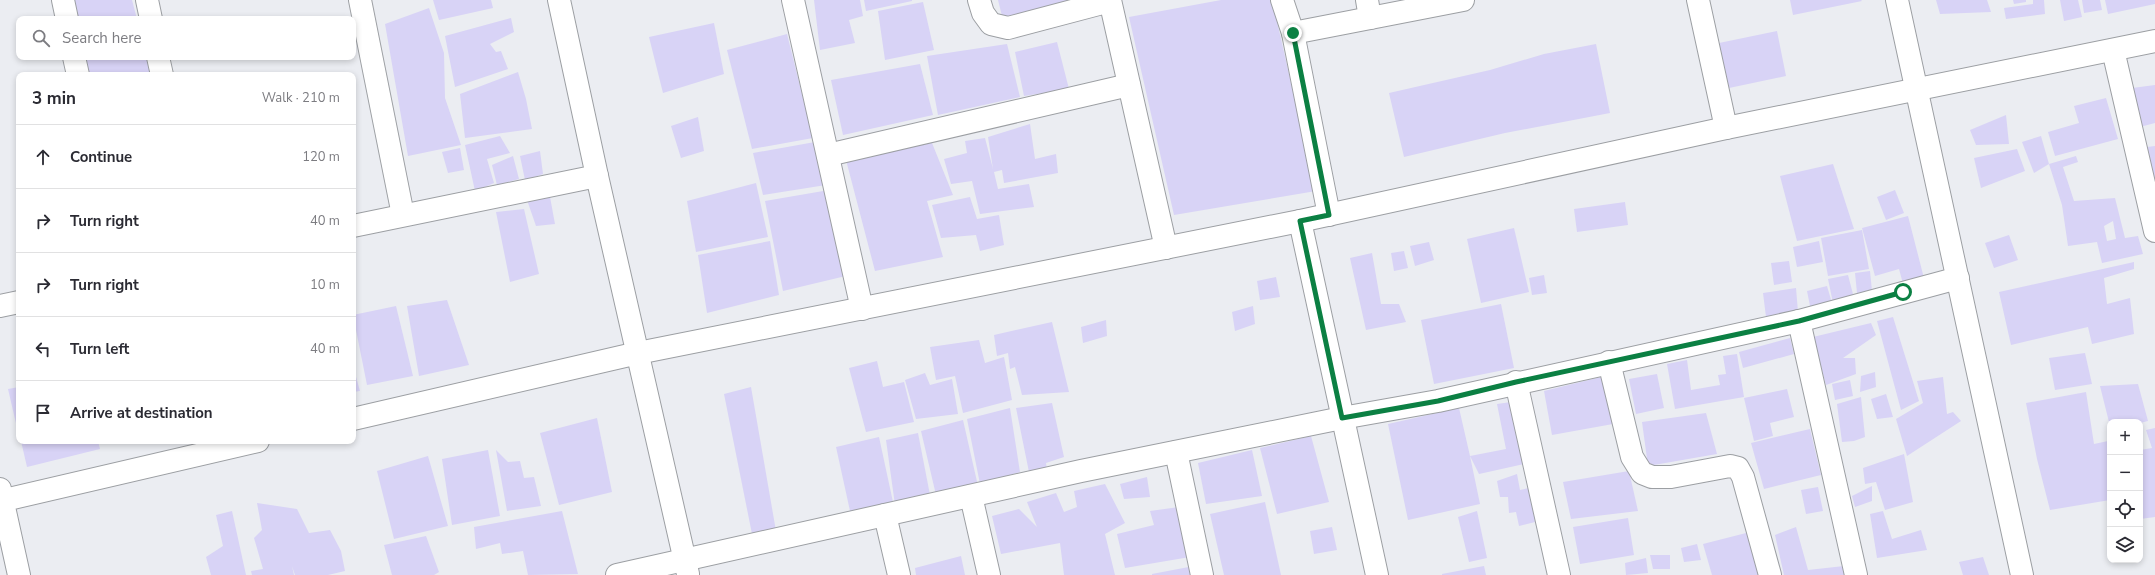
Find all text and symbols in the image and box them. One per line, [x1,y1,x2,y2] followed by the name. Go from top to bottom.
[16,16,356,60] search box
[1284,24,1302,42] route end
[30,27,52,49] icon: search
[62,28,142,48] text: Search here
[32,87,76,110] text: 3 min
[262,89,340,107] text: Walk · 210 m
[32,146,54,168] icon: ahead
[70,147,132,167] text: Continue
[302,148,340,166] text: 120 m
[32,210,54,232] icon: right
[70,211,139,231] text: Turn right
[310,212,340,230] text: 40 m
[32,274,54,296] icon: right
[70,275,139,295] text: Turn right
[310,276,340,294] text: 10 m
[1894,283,1912,301] route start
[32,338,54,360] icon: left
[70,339,129,359] text: Turn left
[310,340,340,358] text: 40 m
[32,402,54,424] icon: arrive
[70,403,213,423] text: Arrive at destination
[2107,419,2143,563] map controls
[2107,419,2143,455] button: +
[2107,455,2143,491] button: −
[2107,491,2143,527] button: locate
[2107,527,2143,563] button: layers

